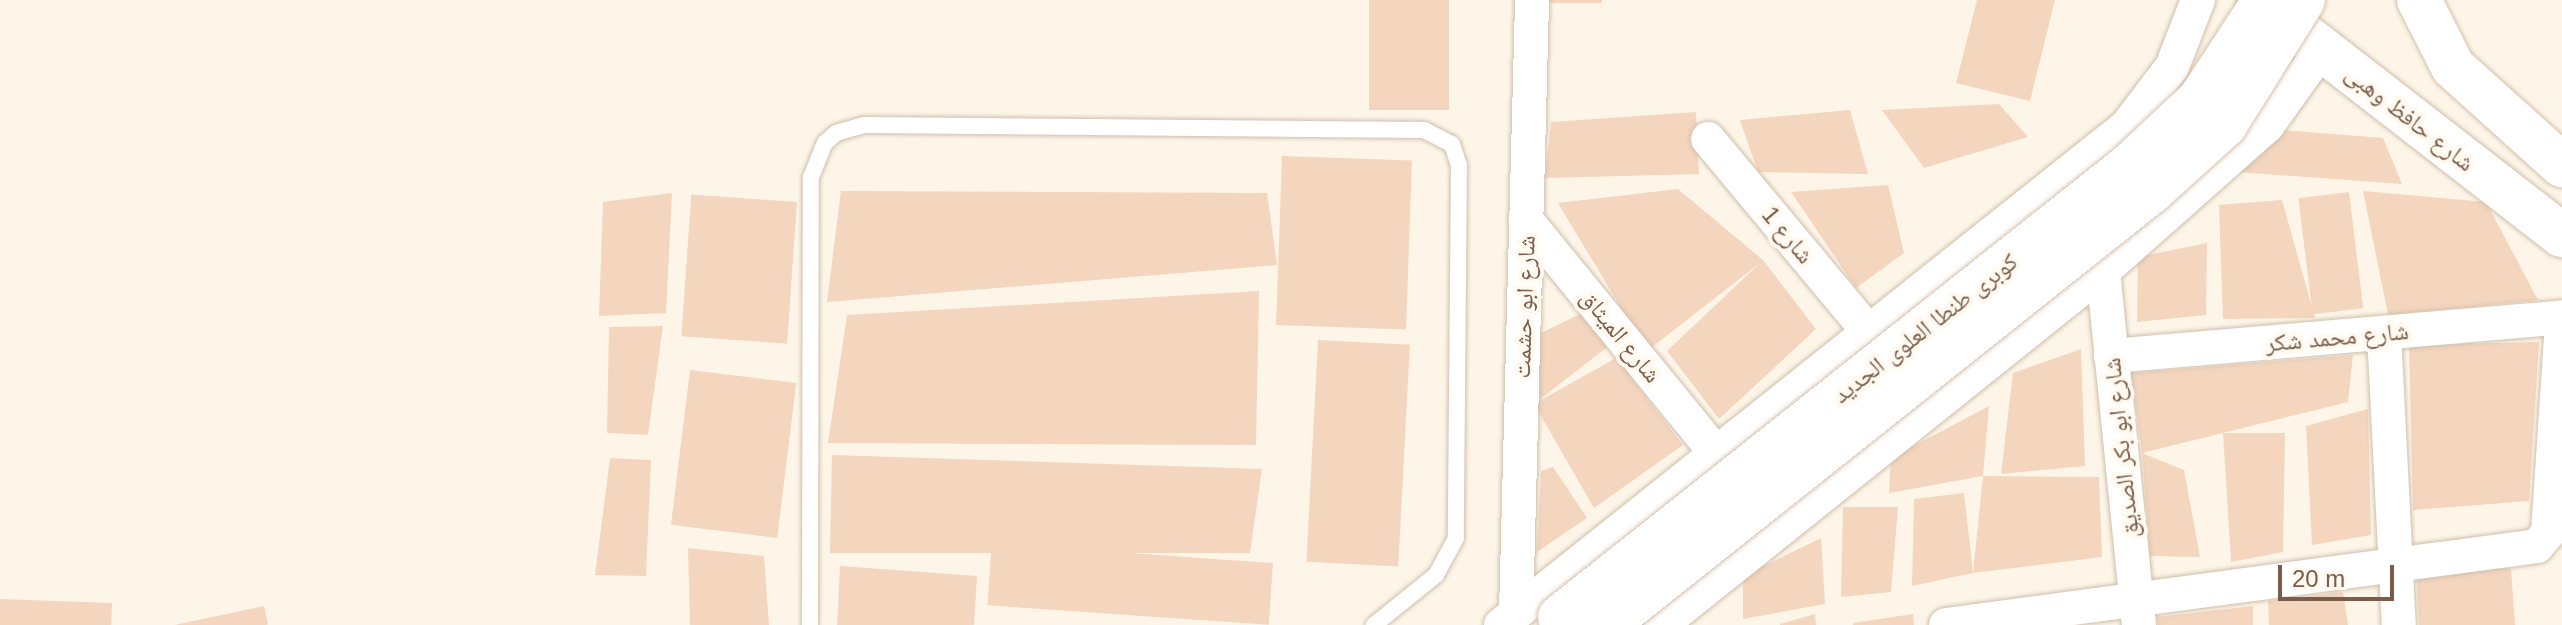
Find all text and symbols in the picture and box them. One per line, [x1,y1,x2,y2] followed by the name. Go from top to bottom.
[2340,59,2480,177] street label: شارع حافظ وهبى
[1756,201,1820,269] street label: شارع 1
[1507,235,1541,379] street label: شارع ابو حشمت
[1827,247,2023,409] street label: كوبرى طنطا العلوى الجديد
[1575,283,1667,389] street label: شارع الميثاق
[2264,316,2410,358] street label: شارع محمد شكر
[2097,357,2145,539] street label: شارع ابو بكر الصديق
[2282,549,2398,599] scale bar
[2292,565,2345,592] text: 20 m

